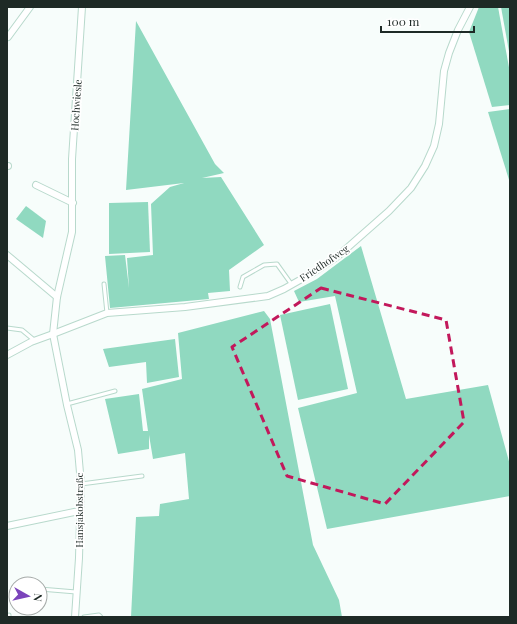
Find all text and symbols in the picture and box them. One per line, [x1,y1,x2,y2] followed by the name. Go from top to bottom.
[381,8,474,34] scale bar
[387,13,420,29] text: 100 m
[67,79,85,131] street label: Hochwiesle
[297,241,352,285] street label: Friedhofweg
[72,472,86,548] street label: Hansjakobstraße
[8,576,48,616] north arrow
[30,592,46,602] text: N

